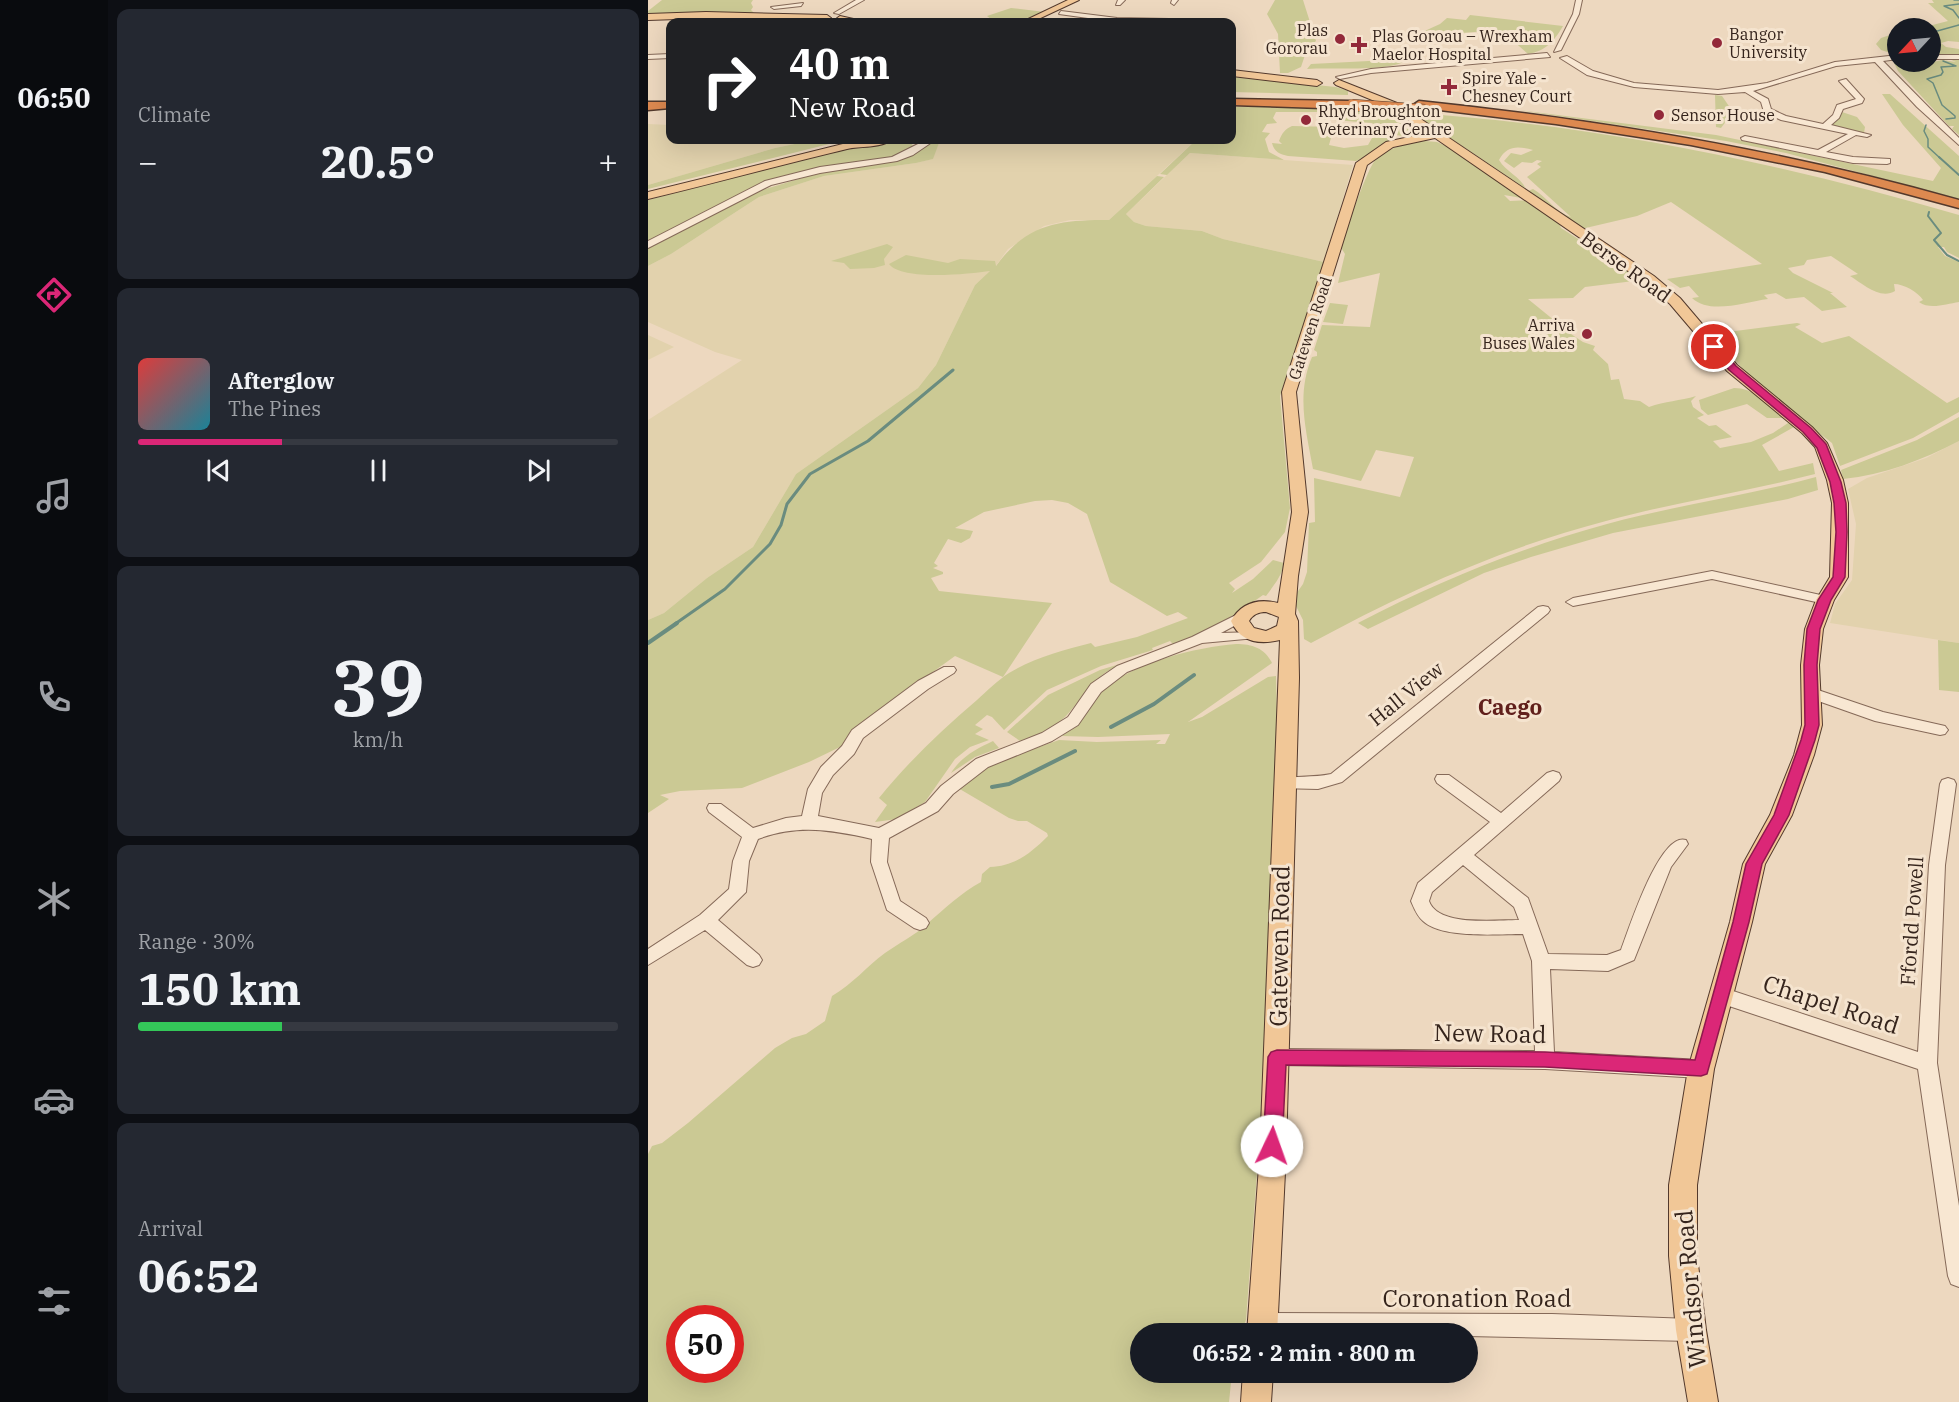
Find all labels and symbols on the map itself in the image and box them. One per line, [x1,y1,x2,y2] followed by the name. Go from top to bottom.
[1887,18,1941,72] north arrow
[1266,20,1328,58] place label: Plas Gororau
[1729,24,1808,62] place label: Bangor University
[1372,26,1553,64] place label: Plas Goroau – Wrexham Maelor Hospital
[1333,32,1347,46] marker: Plas Gororau
[1350,36,1368,54] marker: Plas Goroau – Wrexham Maelor Hospital
[1710,36,1724,50] marker: Bangor University
[1462,68,1572,106] place label: Spire Yale - Chesney Court
[1440,78,1458,96] marker: Spire Yale - Chesney Court
[1318,101,1452,139] place label: Rhyd Broughton Veterinary Centre
[1671,105,1775,125] place label: Sensor House
[1652,108,1666,122] marker: Sensor House
[1299,113,1313,127] marker: Rhyd Broughton Veterinary Centre
[1576,225,1677,309] street label: Berse Road
[1284,274,1336,382] street label: Gatewen Road
[1482,315,1575,353] place label: Arriva Buses Wales
[1688,321,1739,372] pin
[1580,327,1594,341] marker: Arriva Buses Wales
[1363,655,1449,732] street label: Hall View
[1478,692,1542,721] district label: Caego
[1894,855,1929,987] street label: Ffordd Powell
[1262,865,1296,1027] street label: Gatewen Road
[1759,967,1904,1041] street label: Chapel Road
[1433,1016,1547,1050] street label: New Road
[1240,1114,1304,1178] position arrow
[1667,1208,1713,1370] street label: Windsor Road
[1383,1282,1571,1314] street label: Coronation Road
[666,1305,744,1383] speed limit sign: 50

